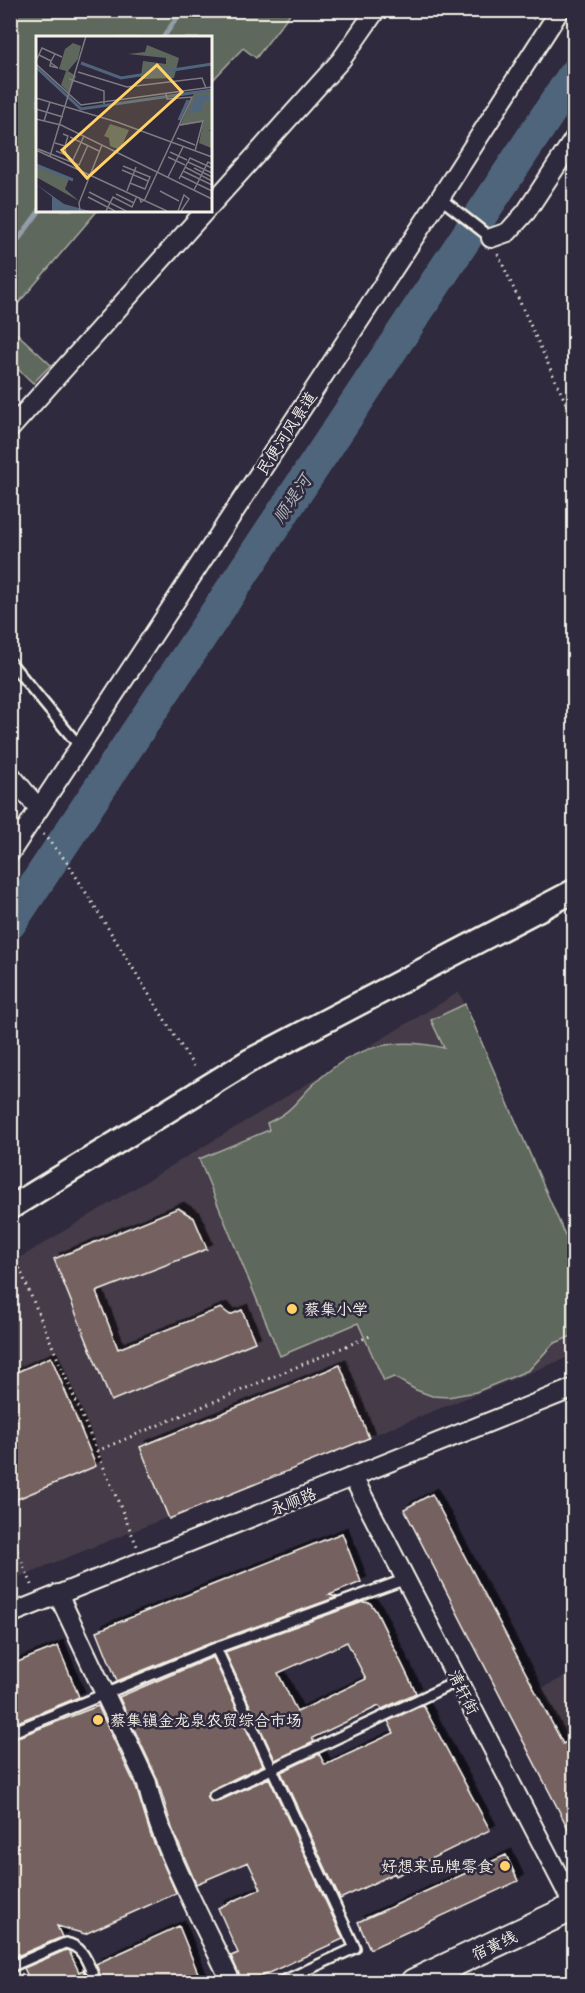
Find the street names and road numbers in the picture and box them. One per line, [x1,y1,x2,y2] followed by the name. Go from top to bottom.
[252,388,321,479] street label: 民便河风景道
[267,1484,319,1520] street label: 永顺路
[443,1667,483,1718] street label: 清轩街
[468,1927,520,1965] street label: 宿黄线

